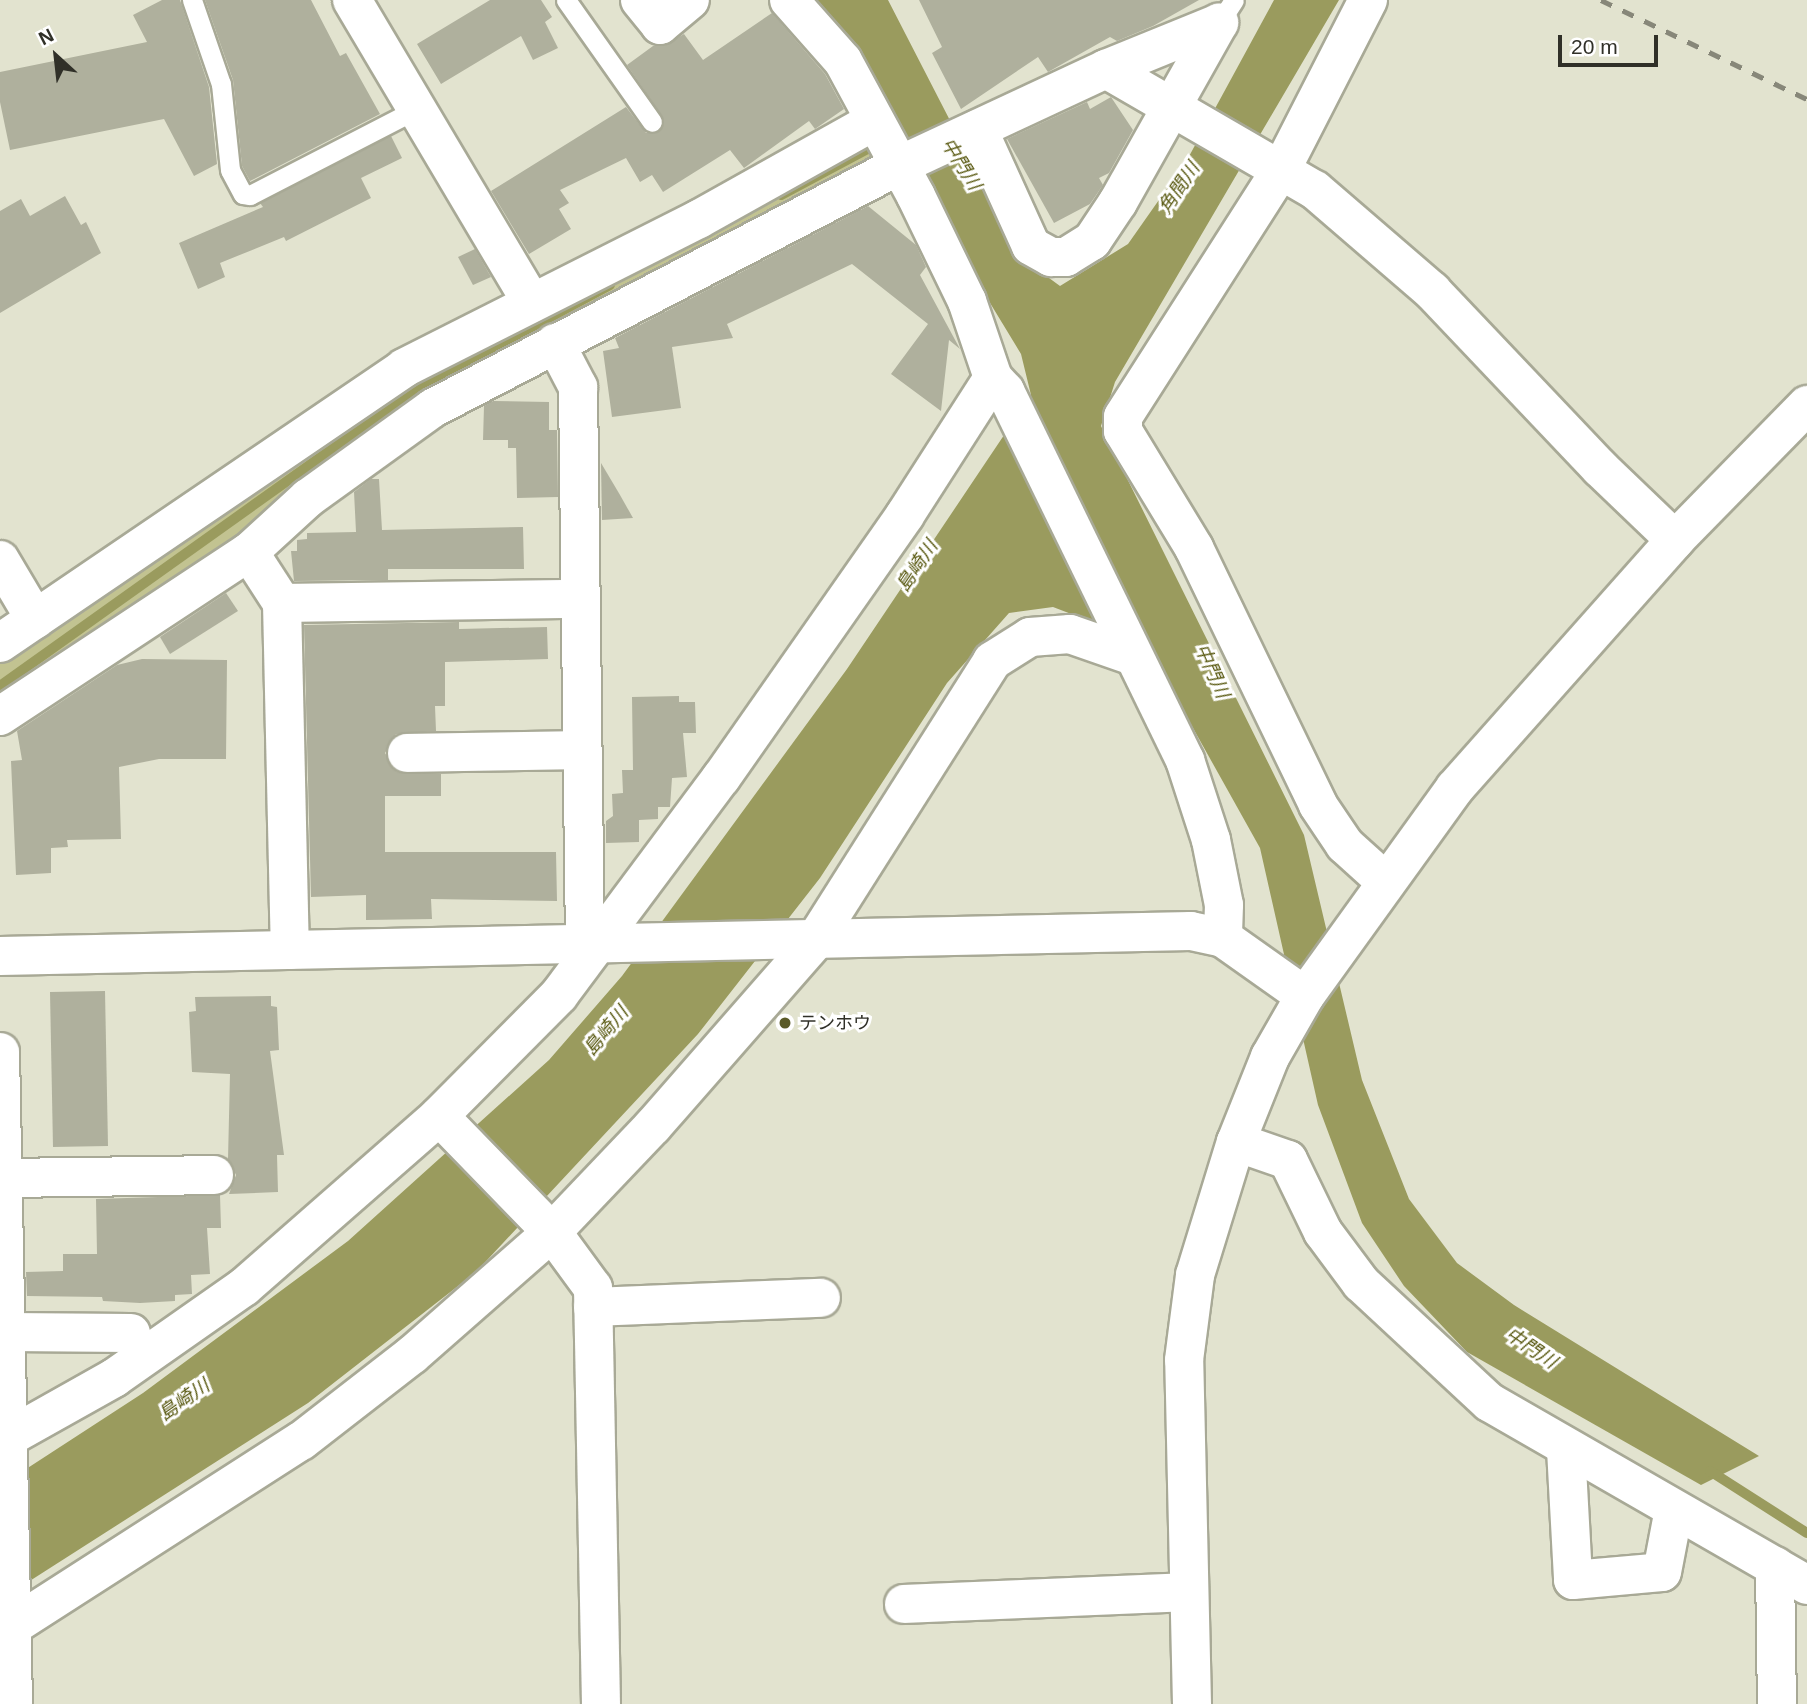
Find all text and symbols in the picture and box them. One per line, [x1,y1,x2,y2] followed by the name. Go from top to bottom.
[21,21,91,91] north arrow
[1562,21,1662,65] scale bar
[35,24,57,49] text: N
[1571,35,1618,58] text: 20 m
[936,134,986,194] water label: 中門川
[1154,158,1204,218] water label: 角間川
[892,536,942,596] water label: 島崎川
[1190,640,1234,702] water label: 中門川
[579,1002,633,1060] water label: 島崎川
[799,1012,871,1034] place label: テンホウ
[777,1015,793,1031] marker: テンホウ
[1501,1323,1561,1373] water label: 中門川
[154,1374,214,1426] water label: 島崎川

